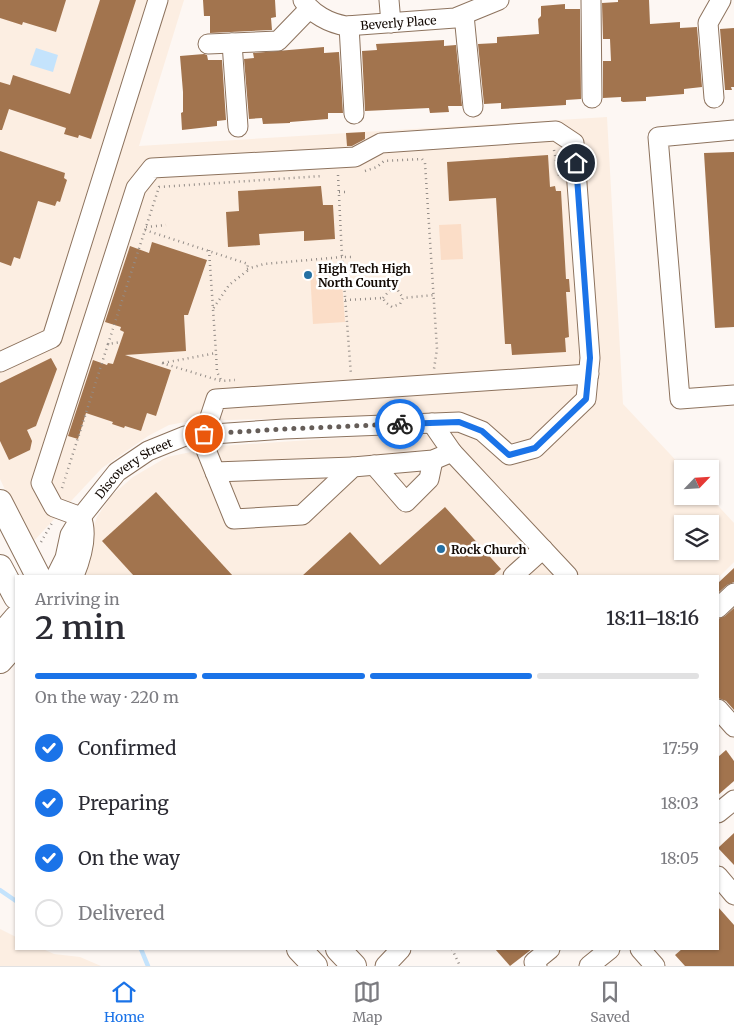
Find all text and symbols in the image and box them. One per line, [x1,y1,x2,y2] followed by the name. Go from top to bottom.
[360,12,437,32] street label: Beverly Place
[555,142,597,184] pin
[562,149,590,177] icon: home
[318,261,411,290] place label: High Tech High North County
[302,269,314,281] marker: High Tech High North County
[375,399,425,449] courier
[386,410,414,438] icon: bike
[183,413,225,455] pin
[190,420,218,448] icon: bag
[91,434,175,501] street label: Discovery Street
[674,460,719,505] north arrow
[674,460,719,560] map controls
[674,515,719,560] button: layers
[451,542,526,557] place label: Rock Church
[435,543,447,555] marker: Rock Church
[35,589,120,609] text: Arriving in
[606,606,699,630] text: 18:11–18:16
[35,608,125,648] text: 2 min
[35,687,179,707] text: On the way · 220 m
[35,734,63,762] icon: check
[78,736,176,760] text: Confirmed
[662,738,699,758] text: 17:59
[35,789,63,817] icon: check
[78,791,169,815] text: Preparing
[661,793,699,813] text: 18:03
[35,844,63,872] icon: check
[78,846,180,870] text: On the way
[660,848,699,868] text: 18:05
[78,901,165,925] text: Delivered
[104,978,144,1026] tab: Home
[352,978,382,1026] tab: Map
[590,978,630,1026] tab: Saved

